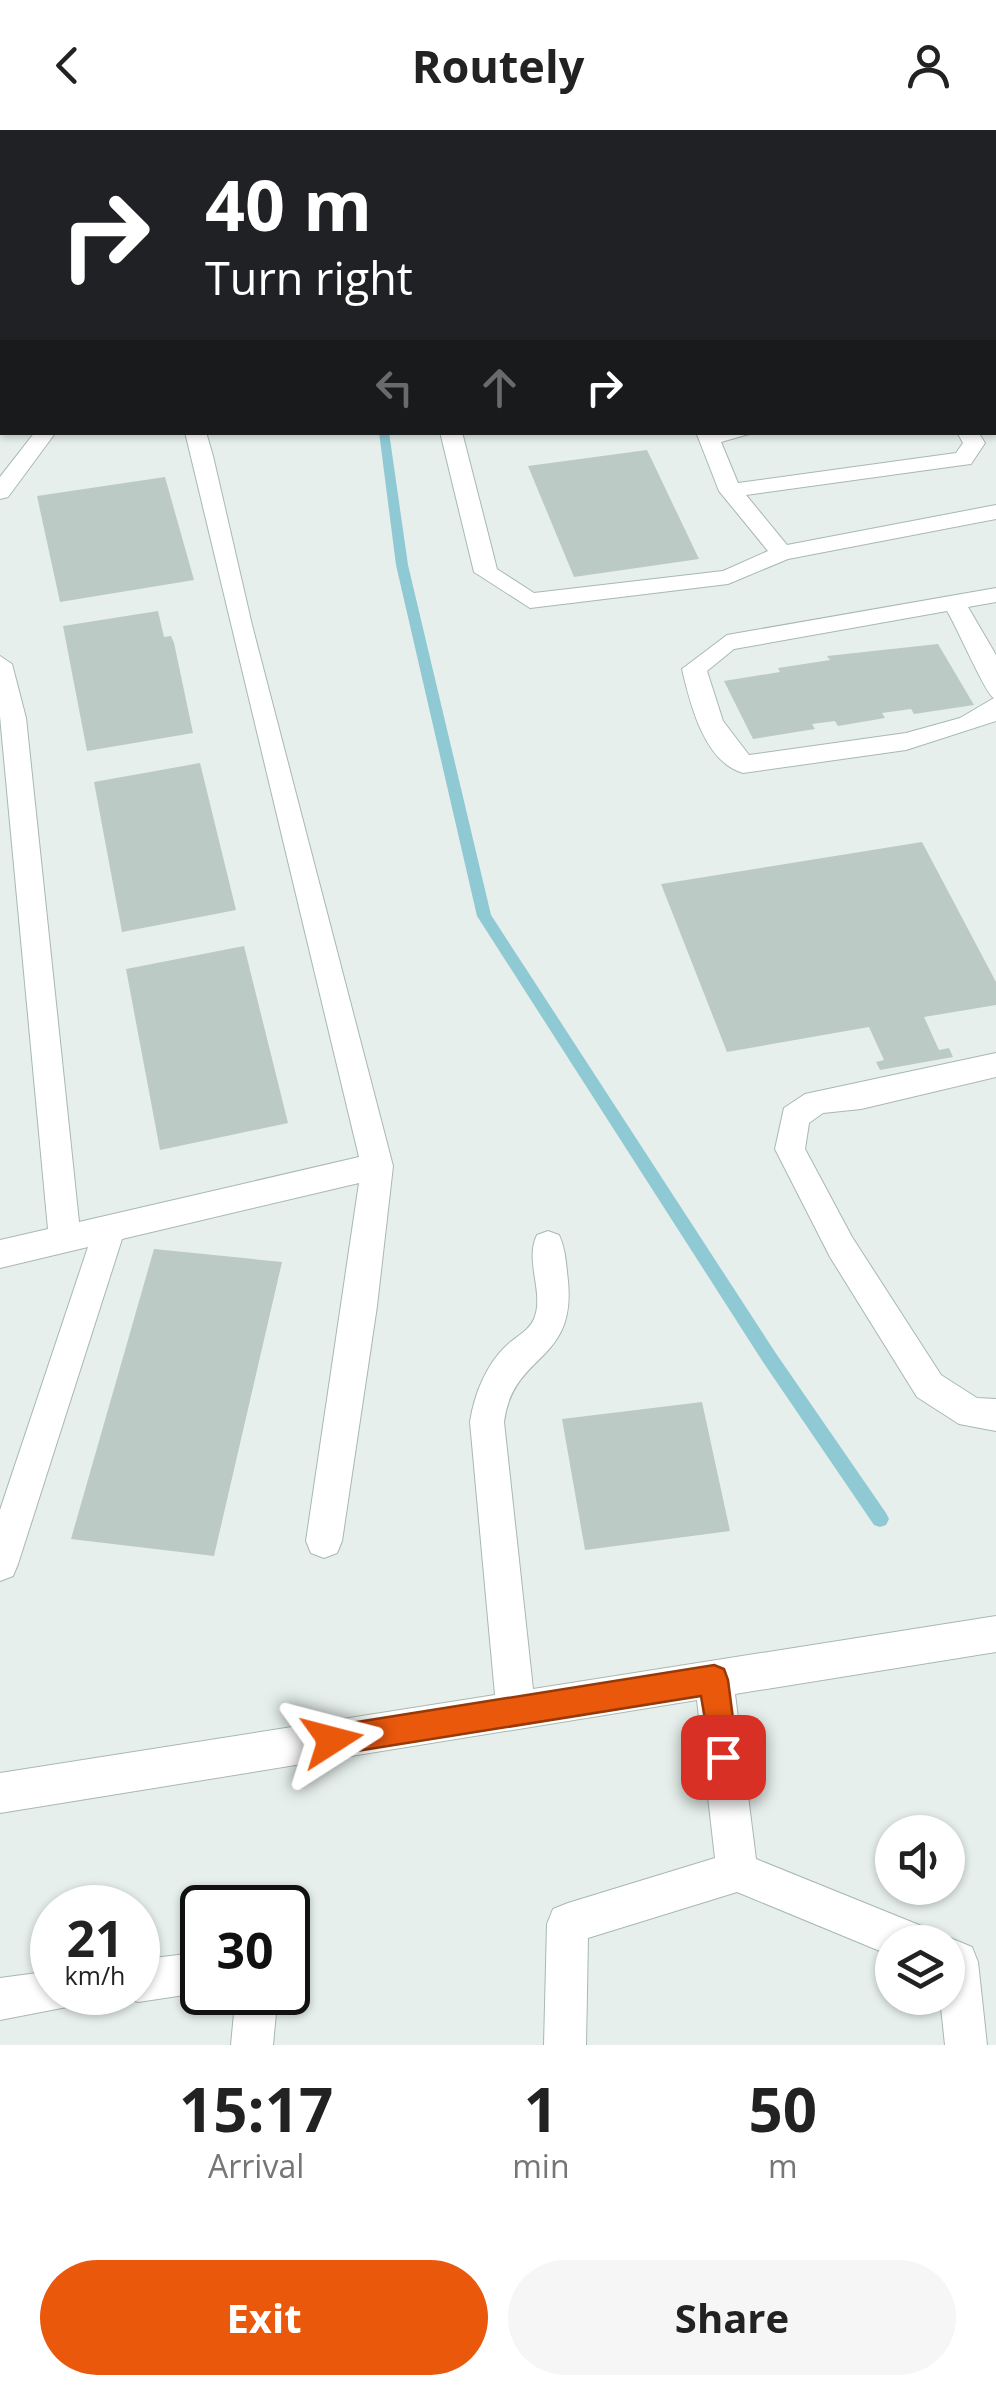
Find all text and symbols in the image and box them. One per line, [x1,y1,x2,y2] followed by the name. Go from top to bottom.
[412,35,584,96] text: Routely
[40,38,95,93] icon: back
[901,38,956,93] icon: person
[205,156,372,252] text: 40 m
[40,170,170,300] icon: right
[205,247,413,308] text: Turn right
[367,360,422,415] icon: left
[472,360,527,415] icon: ahead
[577,360,632,415] icon: right
[280,1688,384,1792] position arrow
[681,1715,766,1800] pin
[696,1730,751,1785] icon: arrive
[875,1815,965,2015] map controls
[875,1815,965,1905] button: sound
[180,1885,310,2015] speed limit sign: 30
[66,1904,124,1972] text: 21
[875,1925,965,2015] button: layers
[65,1958,125,1992] text: km/h
[179,2068,333,2150] text: 15:17
[524,2068,558,2150] text: 1
[748,2068,817,2150] text: 50
[208,2144,304,2187] text: Arrival
[512,2144,570,2187] text: min
[768,2144,798,2187] text: m
[40,2260,488,2375] button: Exit
[508,2260,956,2375] button: Share

